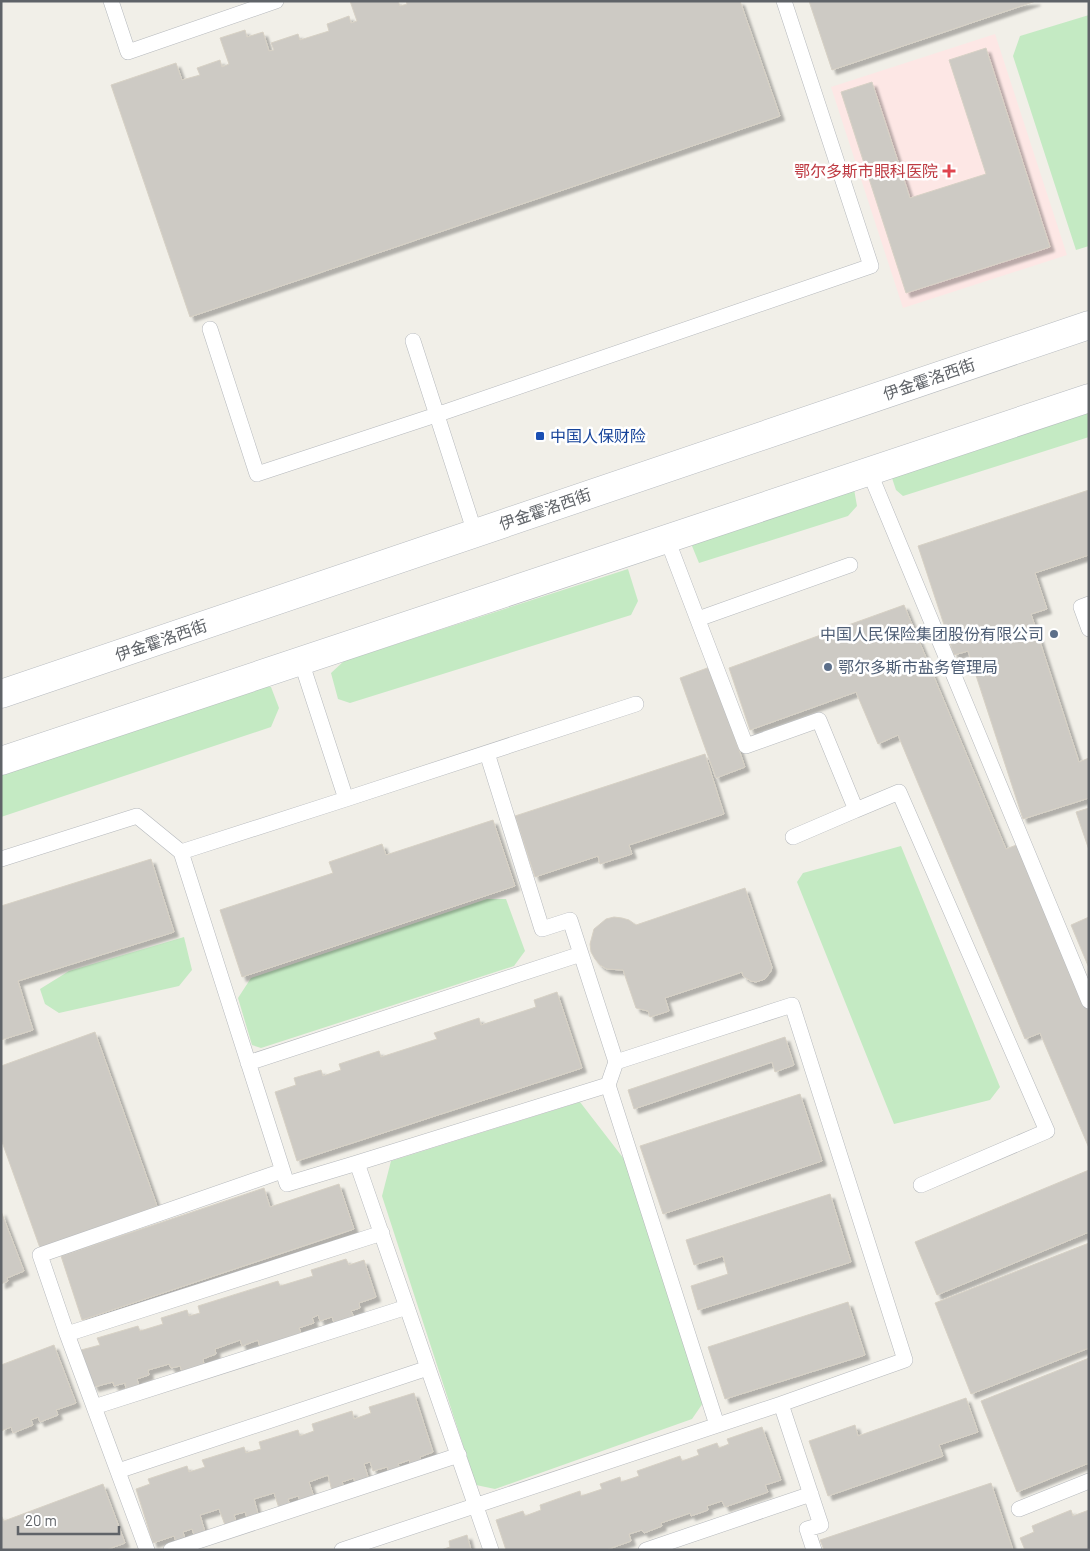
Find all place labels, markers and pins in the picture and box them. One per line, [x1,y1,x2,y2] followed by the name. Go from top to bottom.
[794,161,938,180] place label: 鄂尔多斯市眼科医院
[942,164,956,178] marker: 鄂尔多斯市眼科医院
[550,426,646,445] place label: 中国人保财险
[534,430,546,442] marker: 中国人保财险
[820,624,1044,643] place label: 中国人民保险集团股份有限公司
[1048,628,1060,640] marker: 中国人民保险集团股份有限公司
[838,657,998,676] place label: 鄂尔多斯市盐务管理局
[822,661,834,673] marker: 鄂尔多斯市盐务管理局

